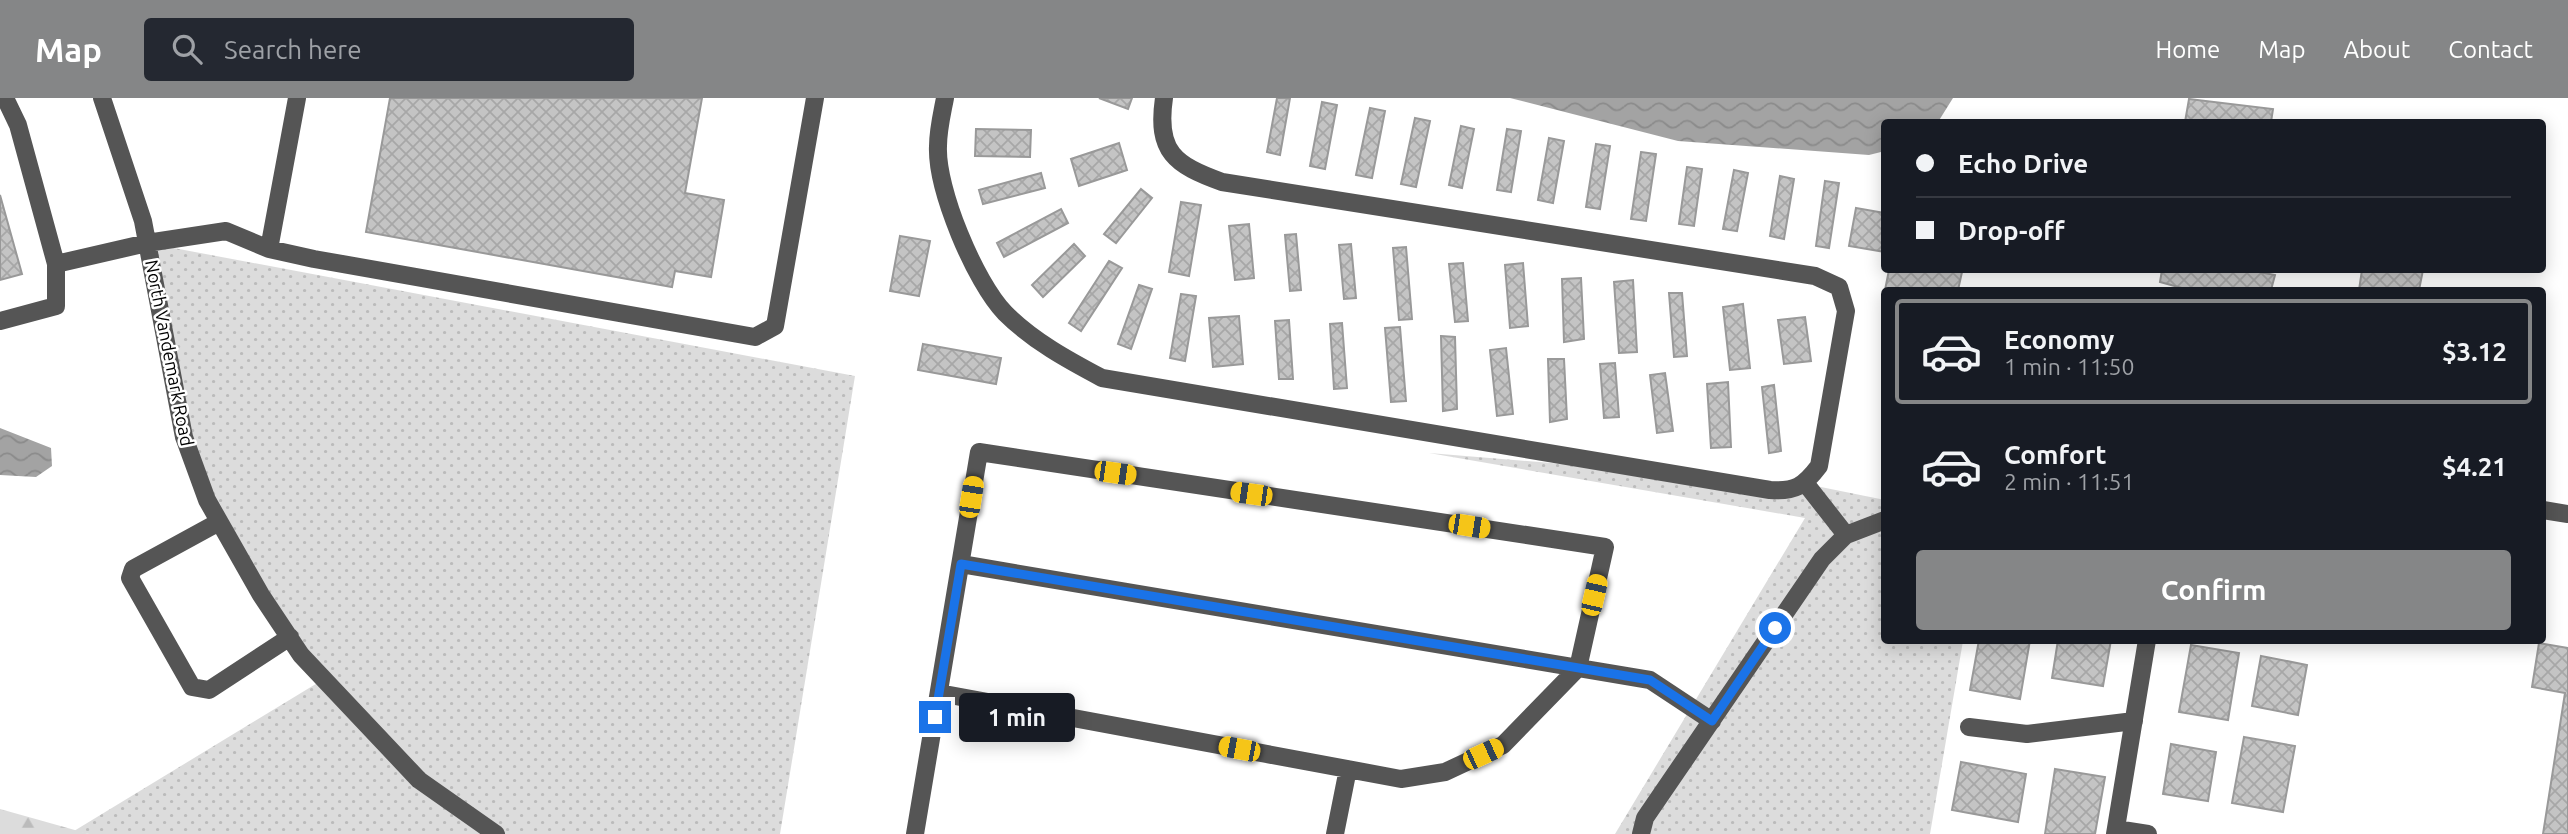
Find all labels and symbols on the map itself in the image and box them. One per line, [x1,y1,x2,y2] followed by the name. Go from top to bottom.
[142,258,198,448] street label: North Vandemark Road
[1093,460,1138,486] car
[958,475,985,519] car
[1229,481,1274,507] car
[1447,512,1492,540] car
[1580,572,1609,618] car
[1759,612,1791,644] route start
[960,692,1075,742] callout: 1 min
[919,701,951,733] route end
[1217,735,1262,763] car
[1460,736,1507,772] car

